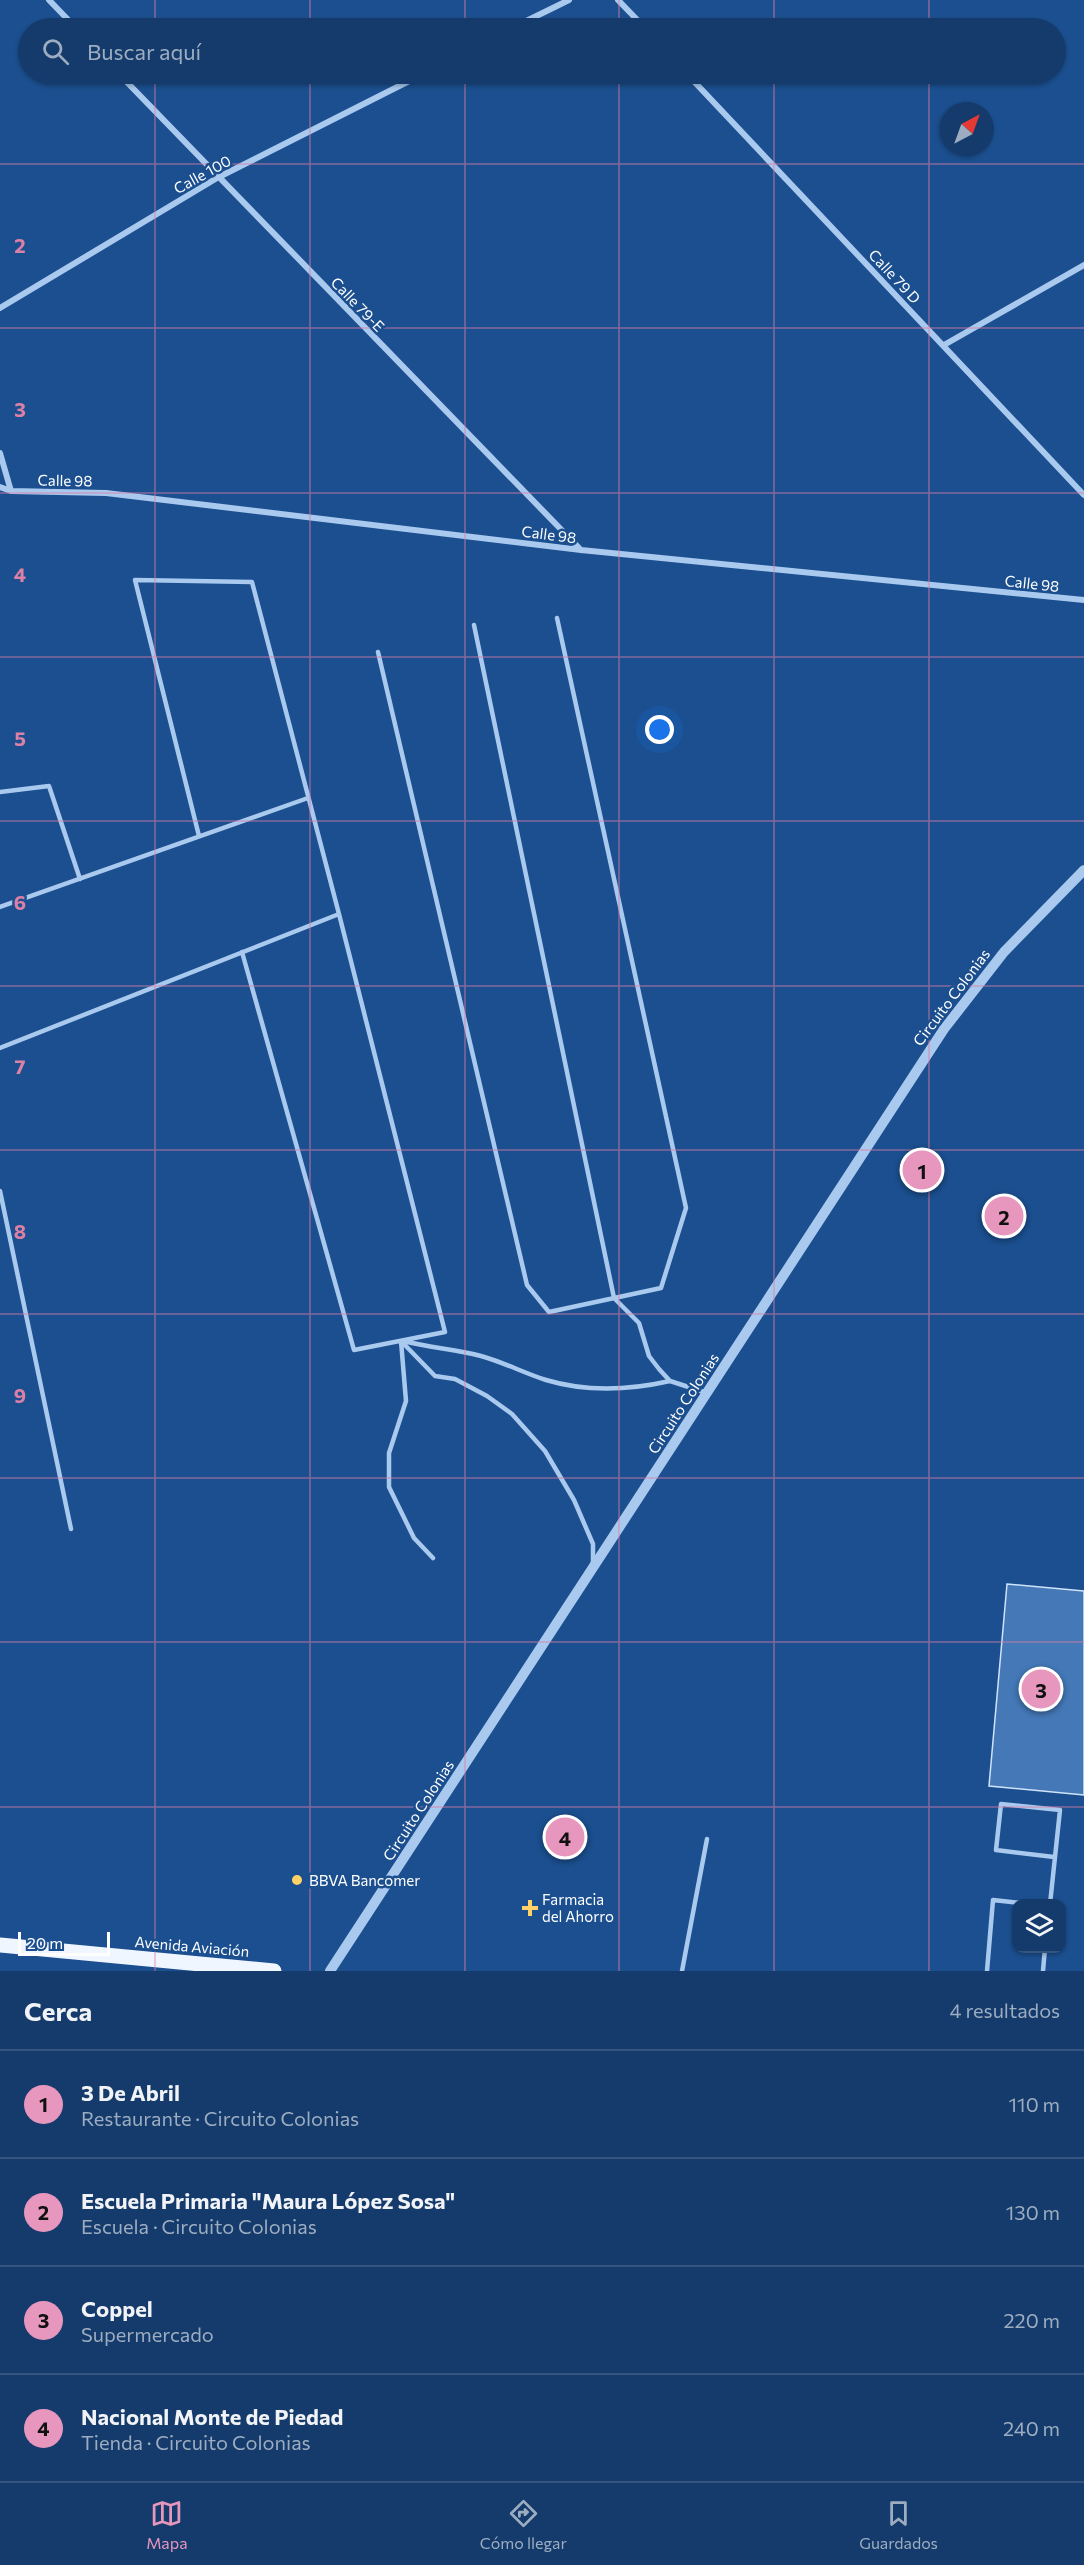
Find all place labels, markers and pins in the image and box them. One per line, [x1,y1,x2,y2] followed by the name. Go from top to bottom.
[902,1148,942,1192] pin: 1
[984,1194,1024,1238] pin: 2
[1022,1666,1060,1712] pin: 3
[546,1814,584,1860] pin: 4
[309,1871,420,1889] place label: BBVA Bancomer
[290,1873,304,1887] marker: BBVA Bancomer
[542,1890,614,1925] place label: Farmacia del Ahorro
[523,1901,537,1915] marker: Farmacia del Ahorro

